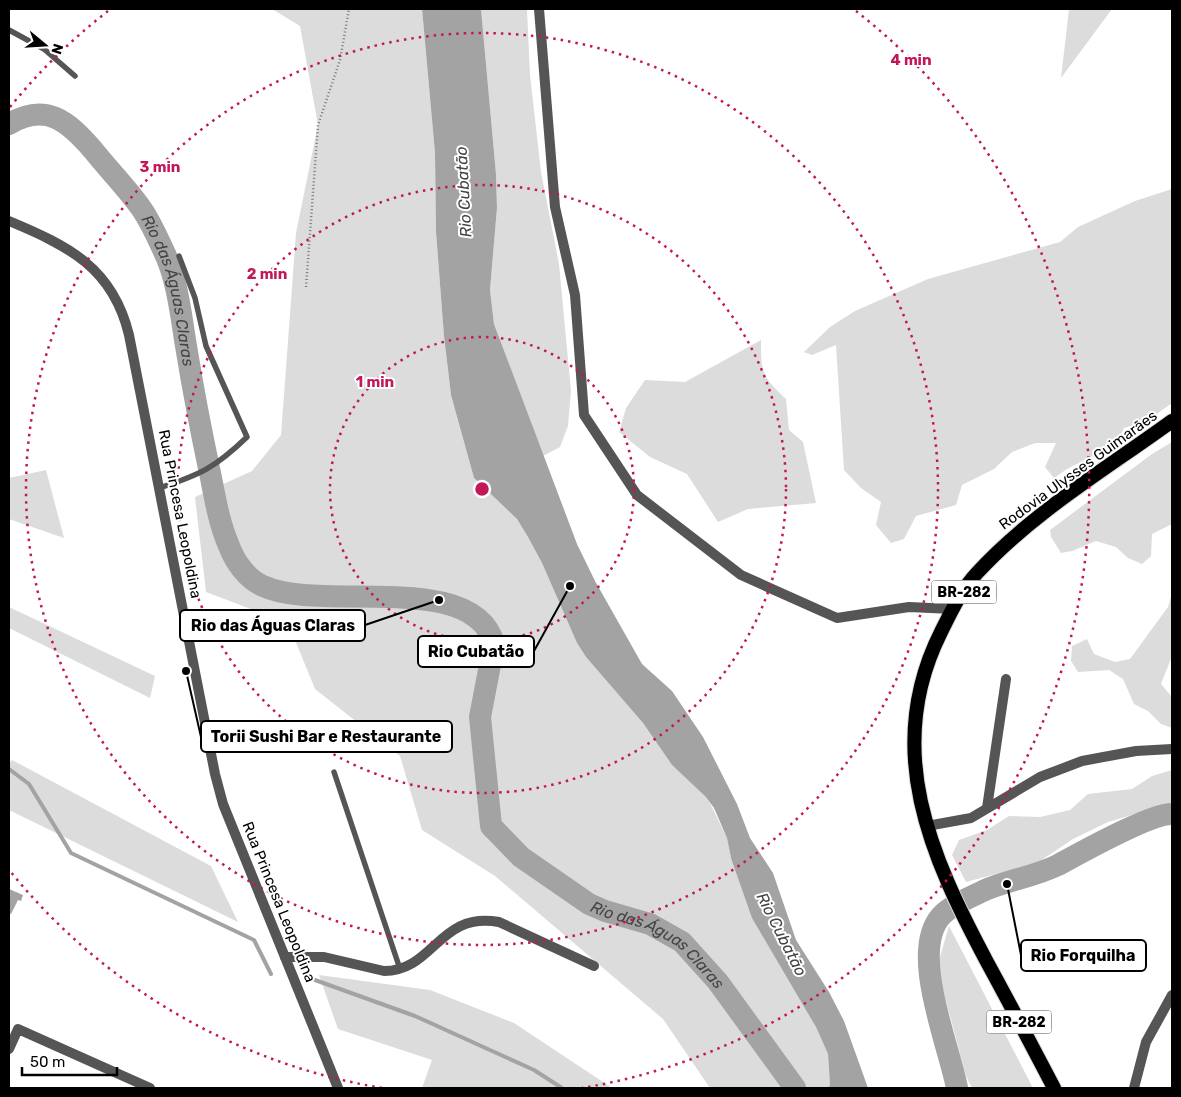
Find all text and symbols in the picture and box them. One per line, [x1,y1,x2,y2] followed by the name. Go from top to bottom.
[20,20,70,70] north arrow
[47,41,67,56] text: N
[890,51,932,69] text: 4 min
[452,146,475,238] water label: Rio Cubatão
[140,158,180,176] text: 3 min
[138,212,198,368] water label: Rio das Águas Claras
[247,265,287,283] text: 2 min
[356,373,394,391] text: 1 min
[995,406,1161,533] street label: Rodovia Ulysses Guimarães
[155,428,205,600] street label: Rua Princesa Leopoldina
[473,480,491,498] centre of rings
[932,580,996,604] road number: BR-282
[180,610,365,641] callout: Rio das Águas Claras
[191,615,355,635] text: Rio das Águas Claras
[418,636,534,667] callout: Rio Cubatão
[428,642,524,661] text: Rio Cubatão
[201,721,452,752] callout: Torii Sushi Bar e Restaurante
[211,727,441,746] text: Torii Sushi Bar e Restaurante
[239,819,319,985] street label: Rua Princesa Leopoldina
[752,889,811,979] water label: Rio Cubatão
[588,897,728,992] water label: Rio das Águas Claras
[1021,940,1146,971] callout: Rio Forquilha
[1031,946,1135,965] text: Rio Forquilha
[986,1010,1052,1034] road number: BR-282
[22,1044,118,1076] scale bar
[30,1053,65,1071] text: 50 m

